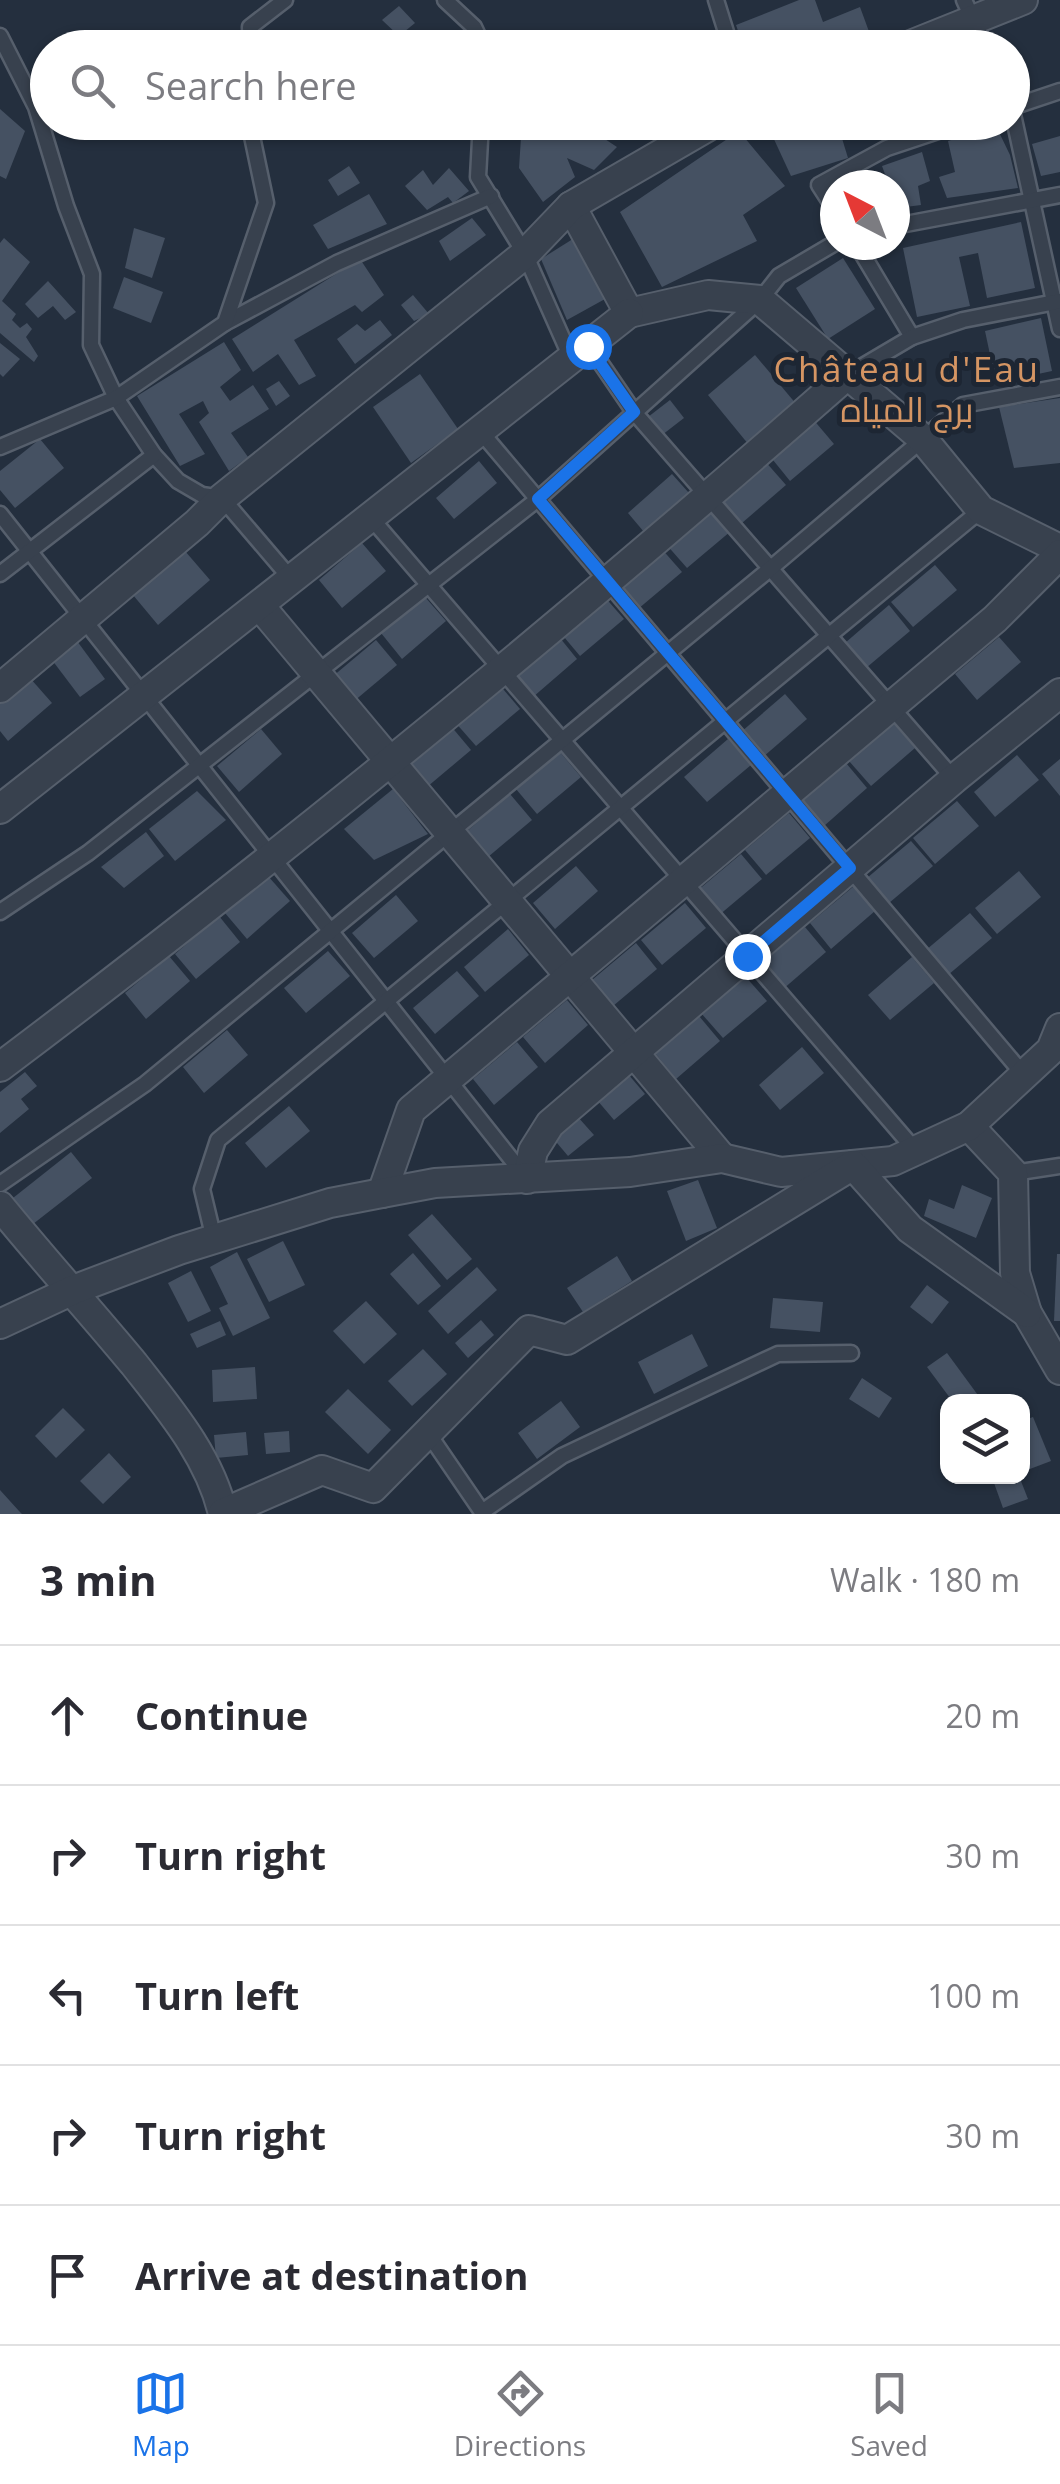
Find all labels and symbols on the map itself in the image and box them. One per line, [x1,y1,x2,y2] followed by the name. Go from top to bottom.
[820,170,910,260] north arrow
[566,324,612,370] route start
[773,345,1041,433] district label: Château d'Eau برج المياه
[725,934,771,980] route end

